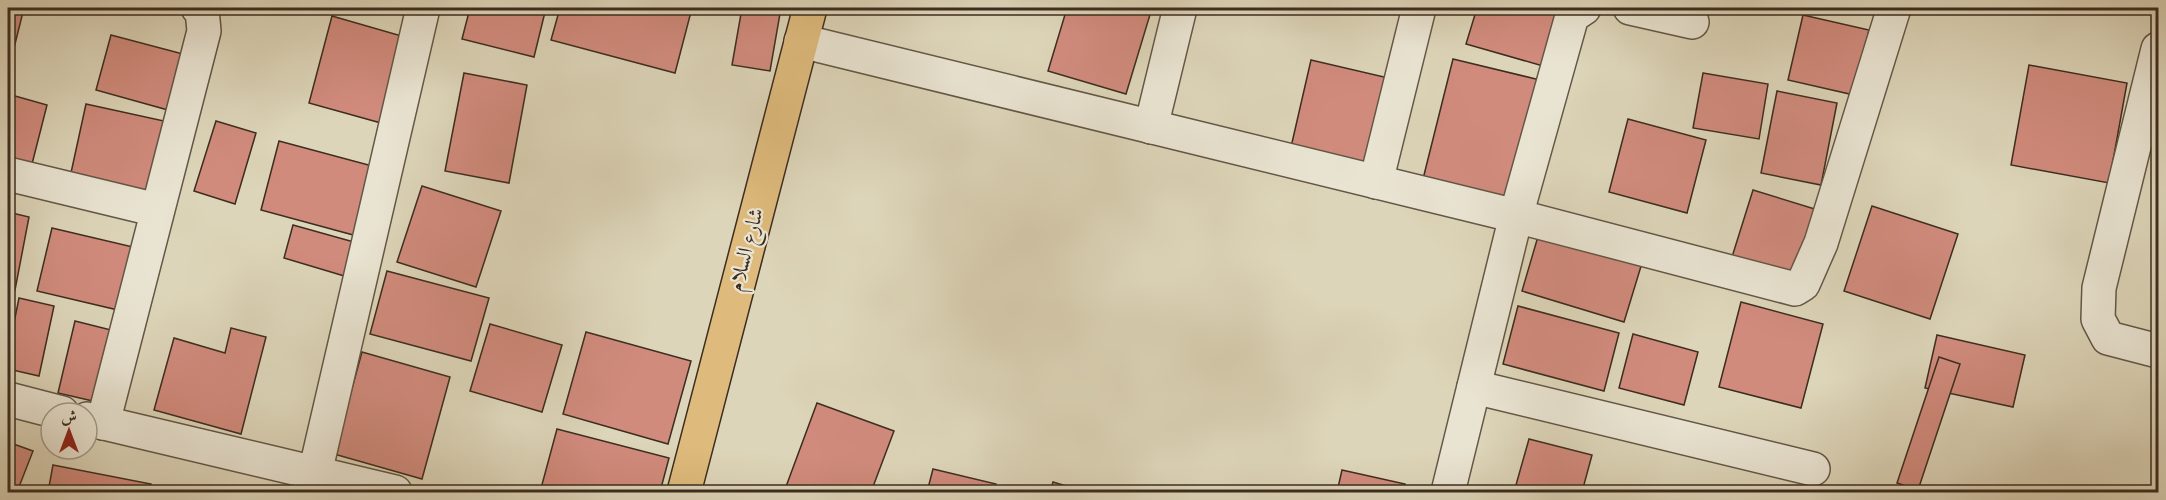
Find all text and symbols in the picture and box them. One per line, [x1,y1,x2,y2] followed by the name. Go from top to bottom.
[723,205,774,295] street label: شارع السلام
[39,401,99,461] north arrow
[61,408,77,428] text: ش

